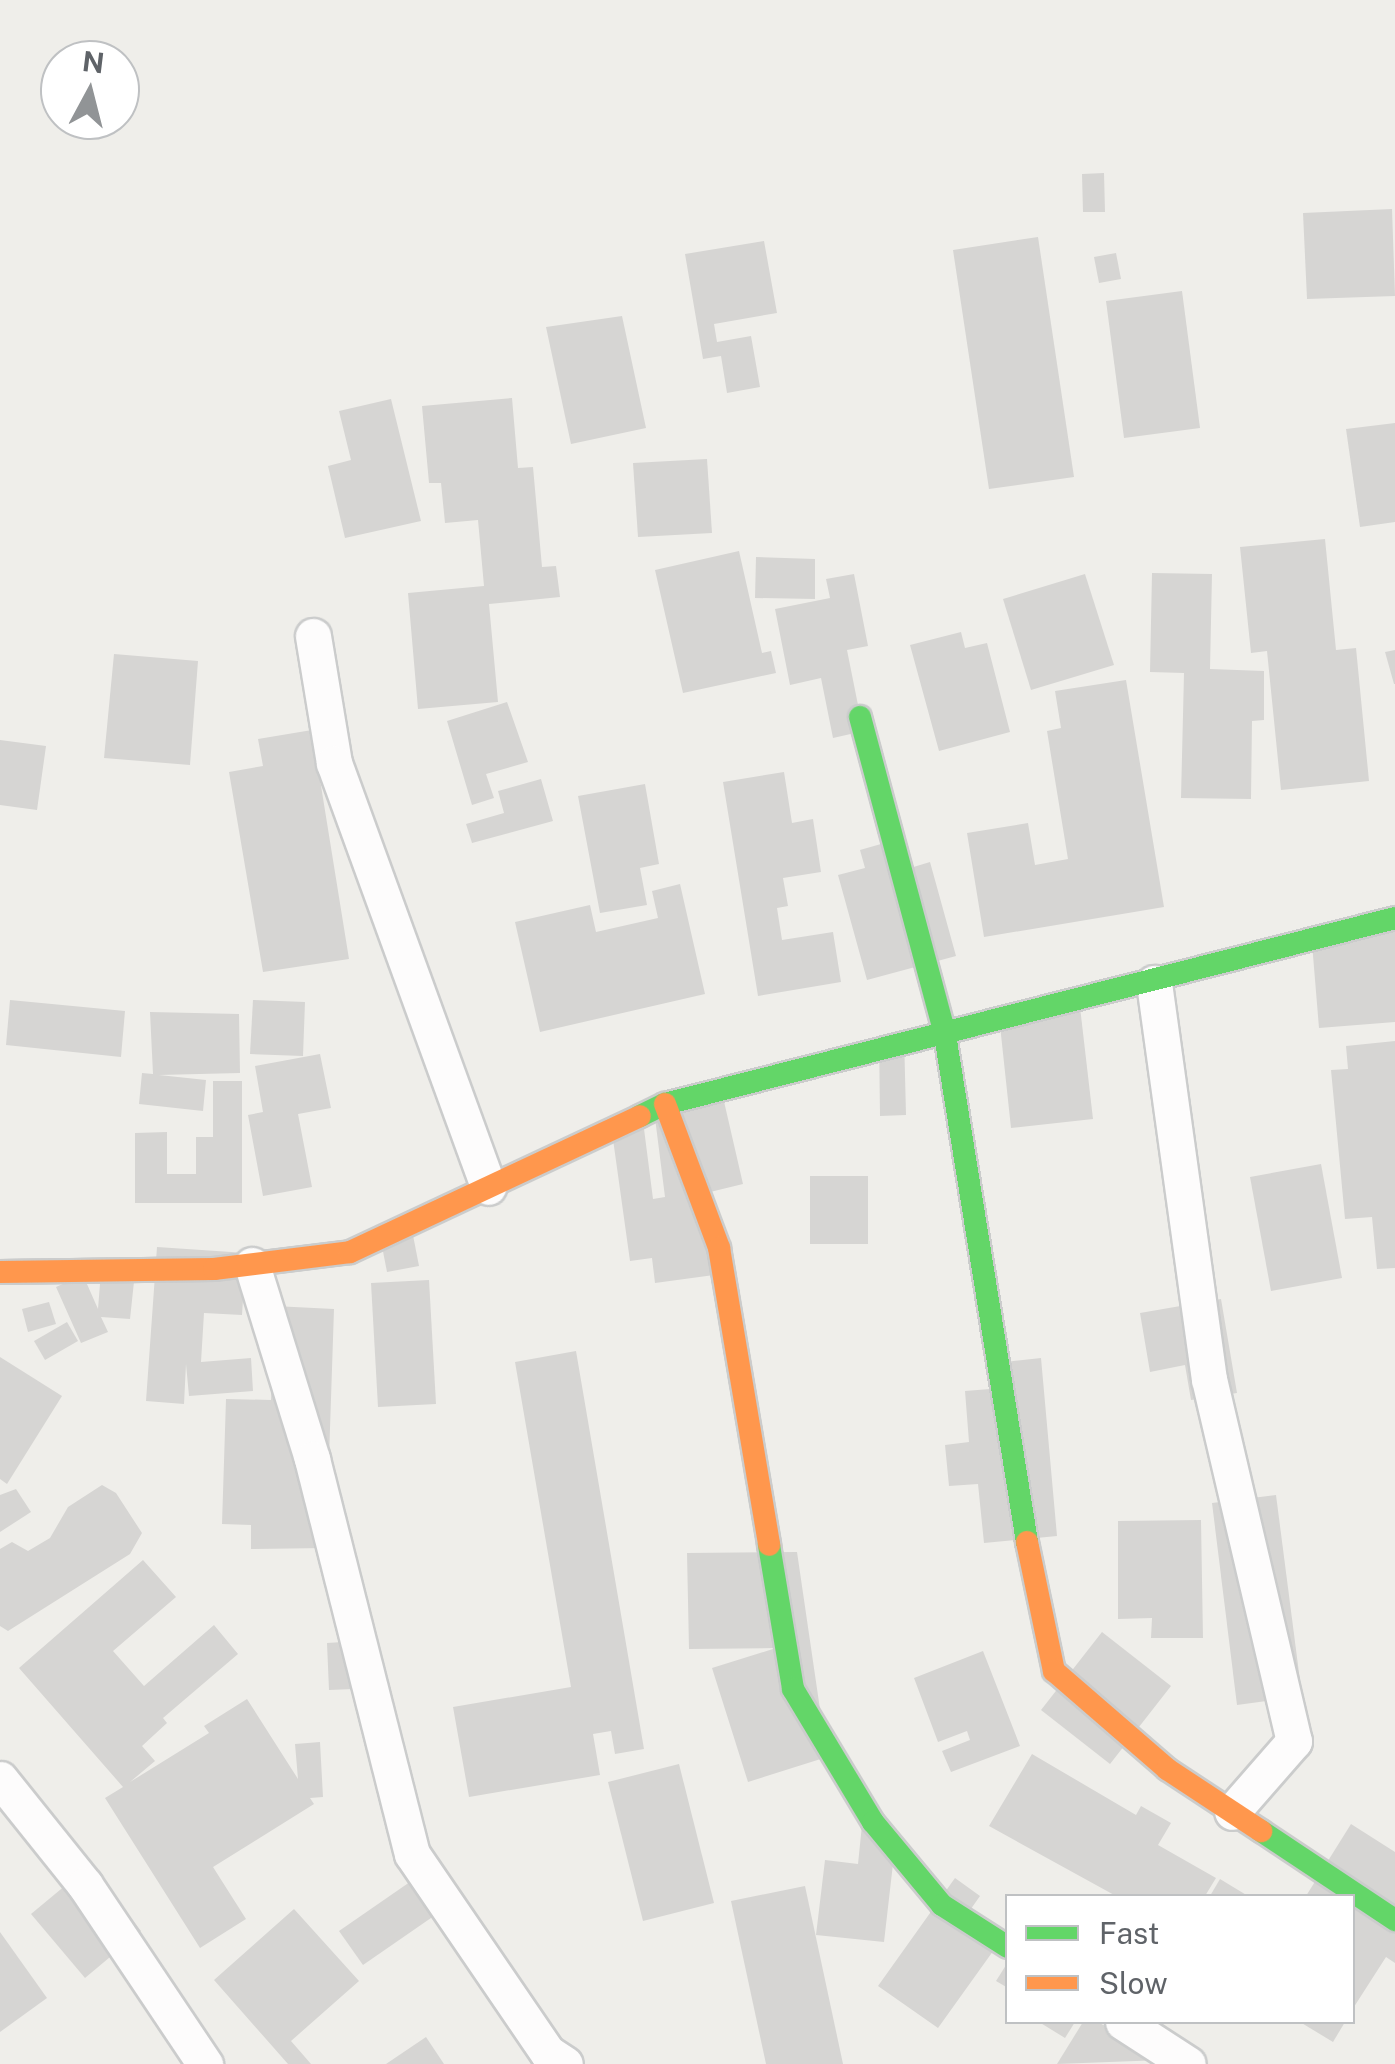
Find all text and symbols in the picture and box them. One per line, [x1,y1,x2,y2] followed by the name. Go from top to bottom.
[40,40,140,140] north arrow
[81,44,106,79] text: N
[1005,1894,1355,2024] legend
[1099,1915,1159,1951] text: Fast
[1099,1965,1168,2001] text: Slow

